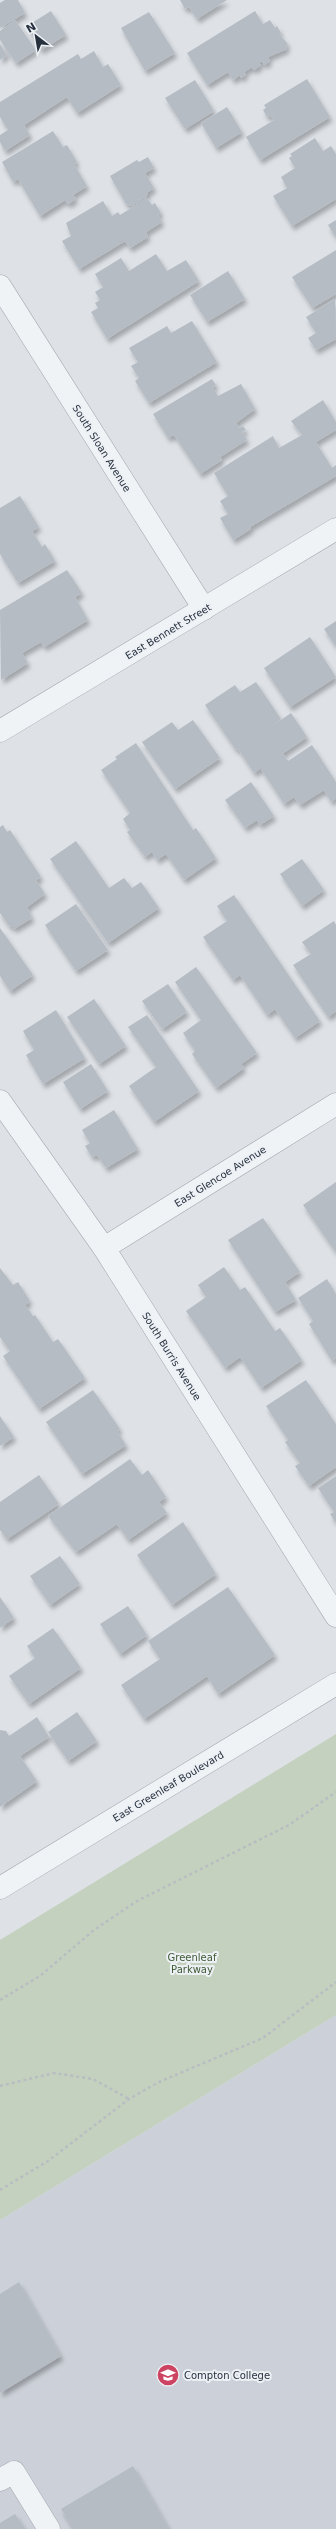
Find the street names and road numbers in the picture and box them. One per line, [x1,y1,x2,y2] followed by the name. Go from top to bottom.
[70,403,133,494] street label: South Sloan Avenue
[123,601,213,661] street label: East Bennett Street
[172,1144,268,1209] street label: East Glencoe Avenue
[140,1310,203,1402] street label: South Burris Avenue
[111,1749,226,1824] street label: East Greenleaf Boulevard

